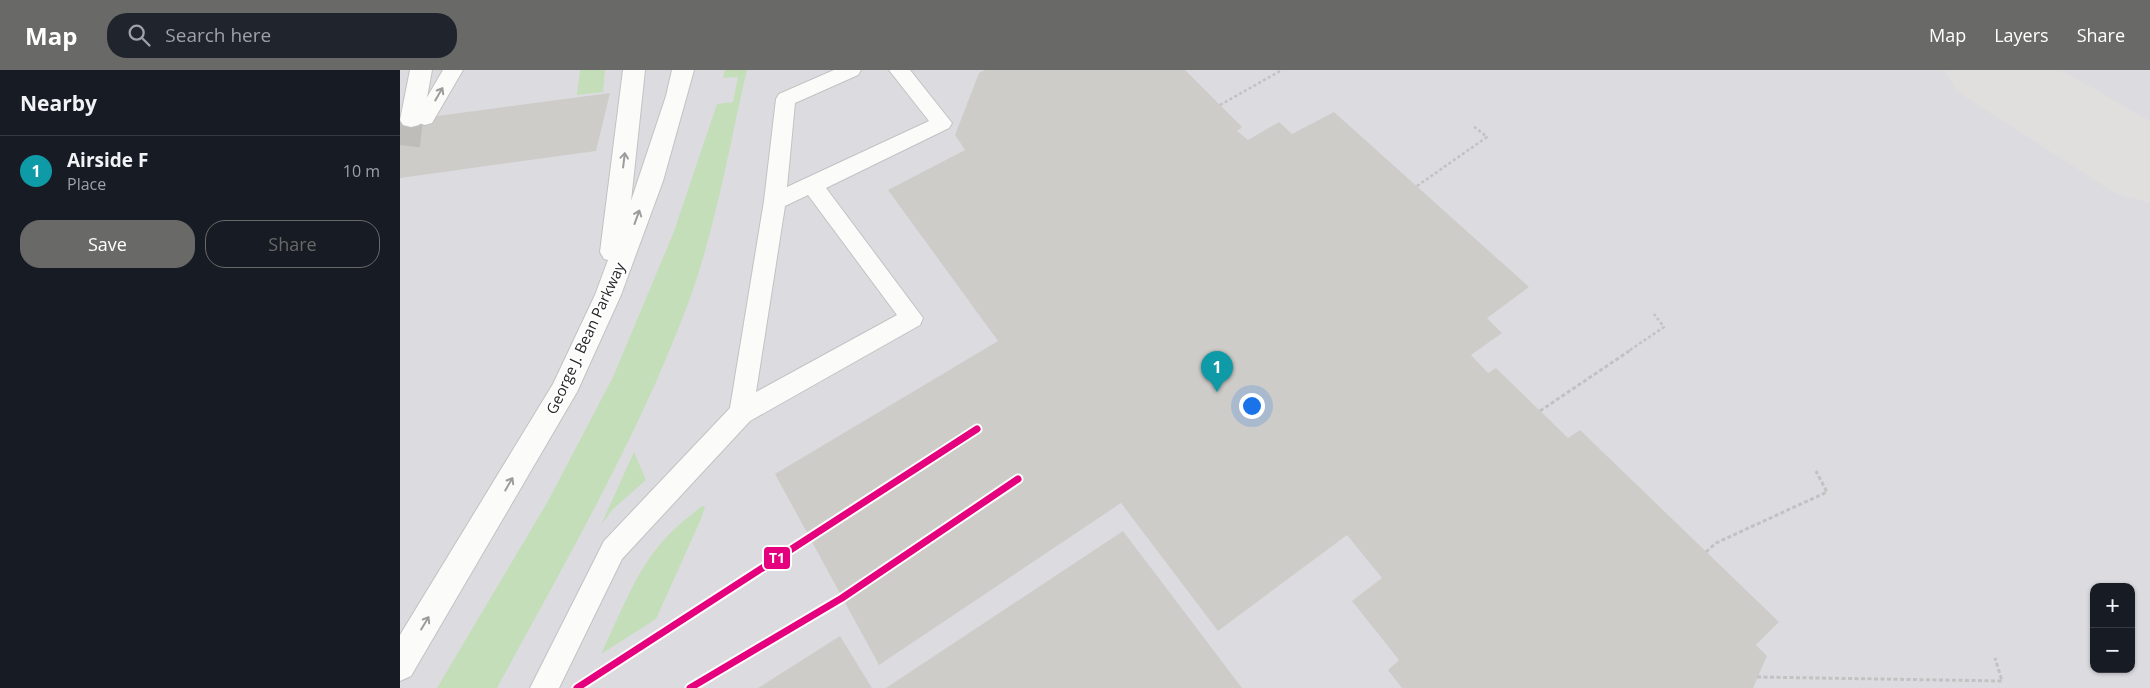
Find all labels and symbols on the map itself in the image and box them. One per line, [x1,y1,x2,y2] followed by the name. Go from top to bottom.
[434,87,444,101] one-way arrow
[619,152,629,168] one-way arrow
[633,210,642,225] one-way arrow
[541,258,629,417] street label: George J. Bean Parkway
[1201,351,1233,392] pin: 1
[1239,393,1265,419] your location
[504,478,514,492] one-way arrow
[763,546,791,570] line badge: T1
[769,548,785,567] text: T1
[421,617,431,631] one-way arrow

